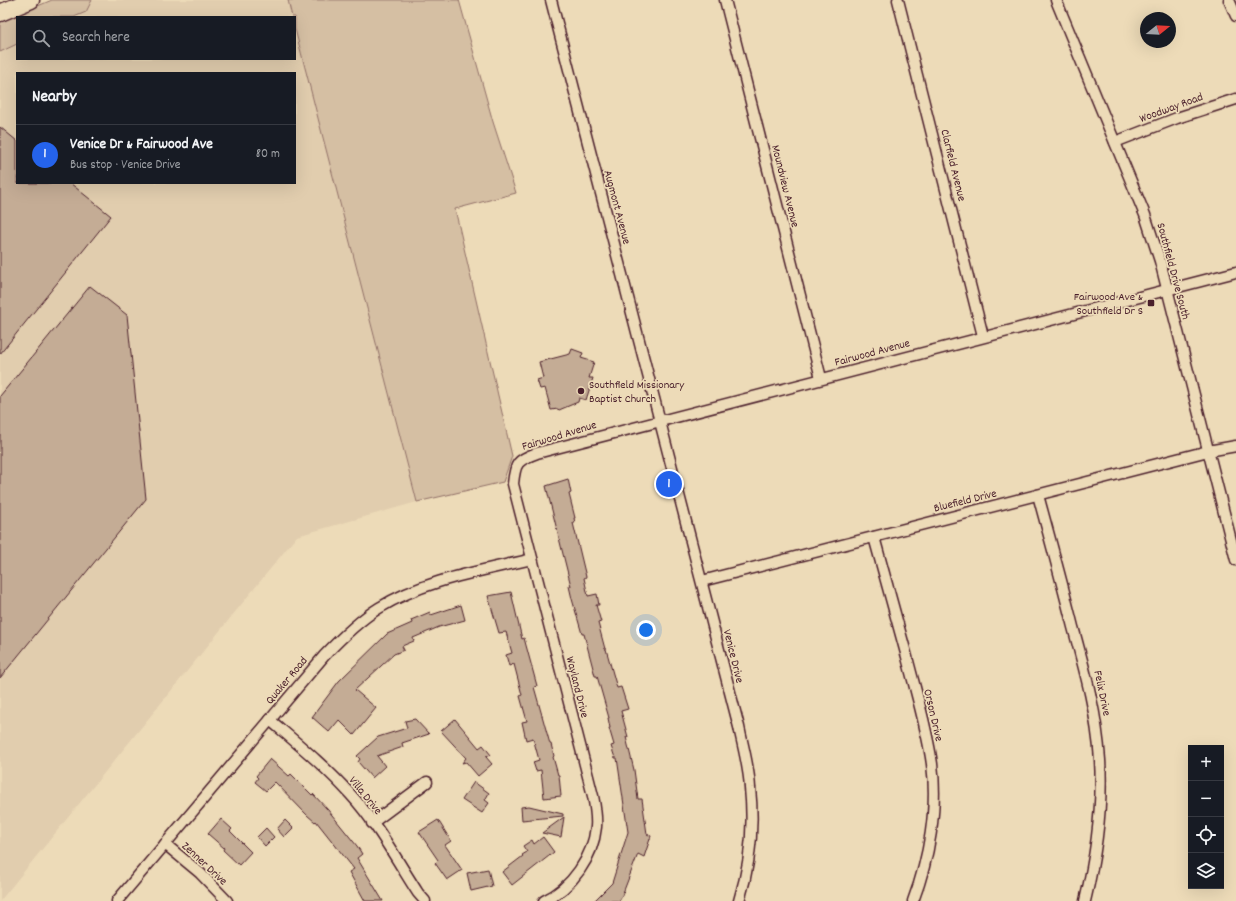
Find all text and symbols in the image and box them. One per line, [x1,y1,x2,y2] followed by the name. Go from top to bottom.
[1140,12,1176,48] north arrow
[16,16,296,60] search box
[30,27,52,49] icon: search
[62,27,130,49] text: Search here
[32,86,76,110] text: Nearby
[1137,89,1206,128] street label: Woodway Road
[935,128,970,203] street label: Clarfield Avenue
[70,134,213,156] text: Venice Dr & Fairwood Ave
[766,143,803,229] street label: Moundview Avenue
[44,145,46,164] text: 1
[256,145,280,164] text: 80 m
[70,156,181,175] text: Bus stop · Venice Drive
[598,168,635,246] street label: Augmont Avenue
[1151,221,1194,322] street label: Southfield Drive South
[1074,289,1143,320] place label: Fairwood Ave & Southfield Dr S
[1146,298,1156,308] marker: Fairwood Ave & Southfield Dr S
[833,335,912,372] street label: Fairwood Avenue
[589,377,685,408] place label: Southfield Missionary Baptist Church
[576,386,586,396] marker: Southfield Missionary Baptist Church
[520,417,599,456] street label: Fairwood Avenue
[656,469,682,499] pin: 1
[932,485,999,517] street label: Bluefield Drive
[636,620,656,640] your location
[718,628,747,685] street label: Venice Drive
[262,653,312,709] street label: Quaker Road
[561,655,592,720] street label: Wayland Drive
[1088,669,1115,718] street label: Felix Drive
[918,688,947,743] street label: Orson Drive
[1188,745,1224,889] map controls
[1188,745,1224,781] button: +
[344,773,386,819] street label: Villa Drive
[1188,781,1224,817] button: −
[1188,817,1224,853] button: locate
[177,838,231,890] street label: Zenner Drive
[1188,853,1224,889] button: layers

